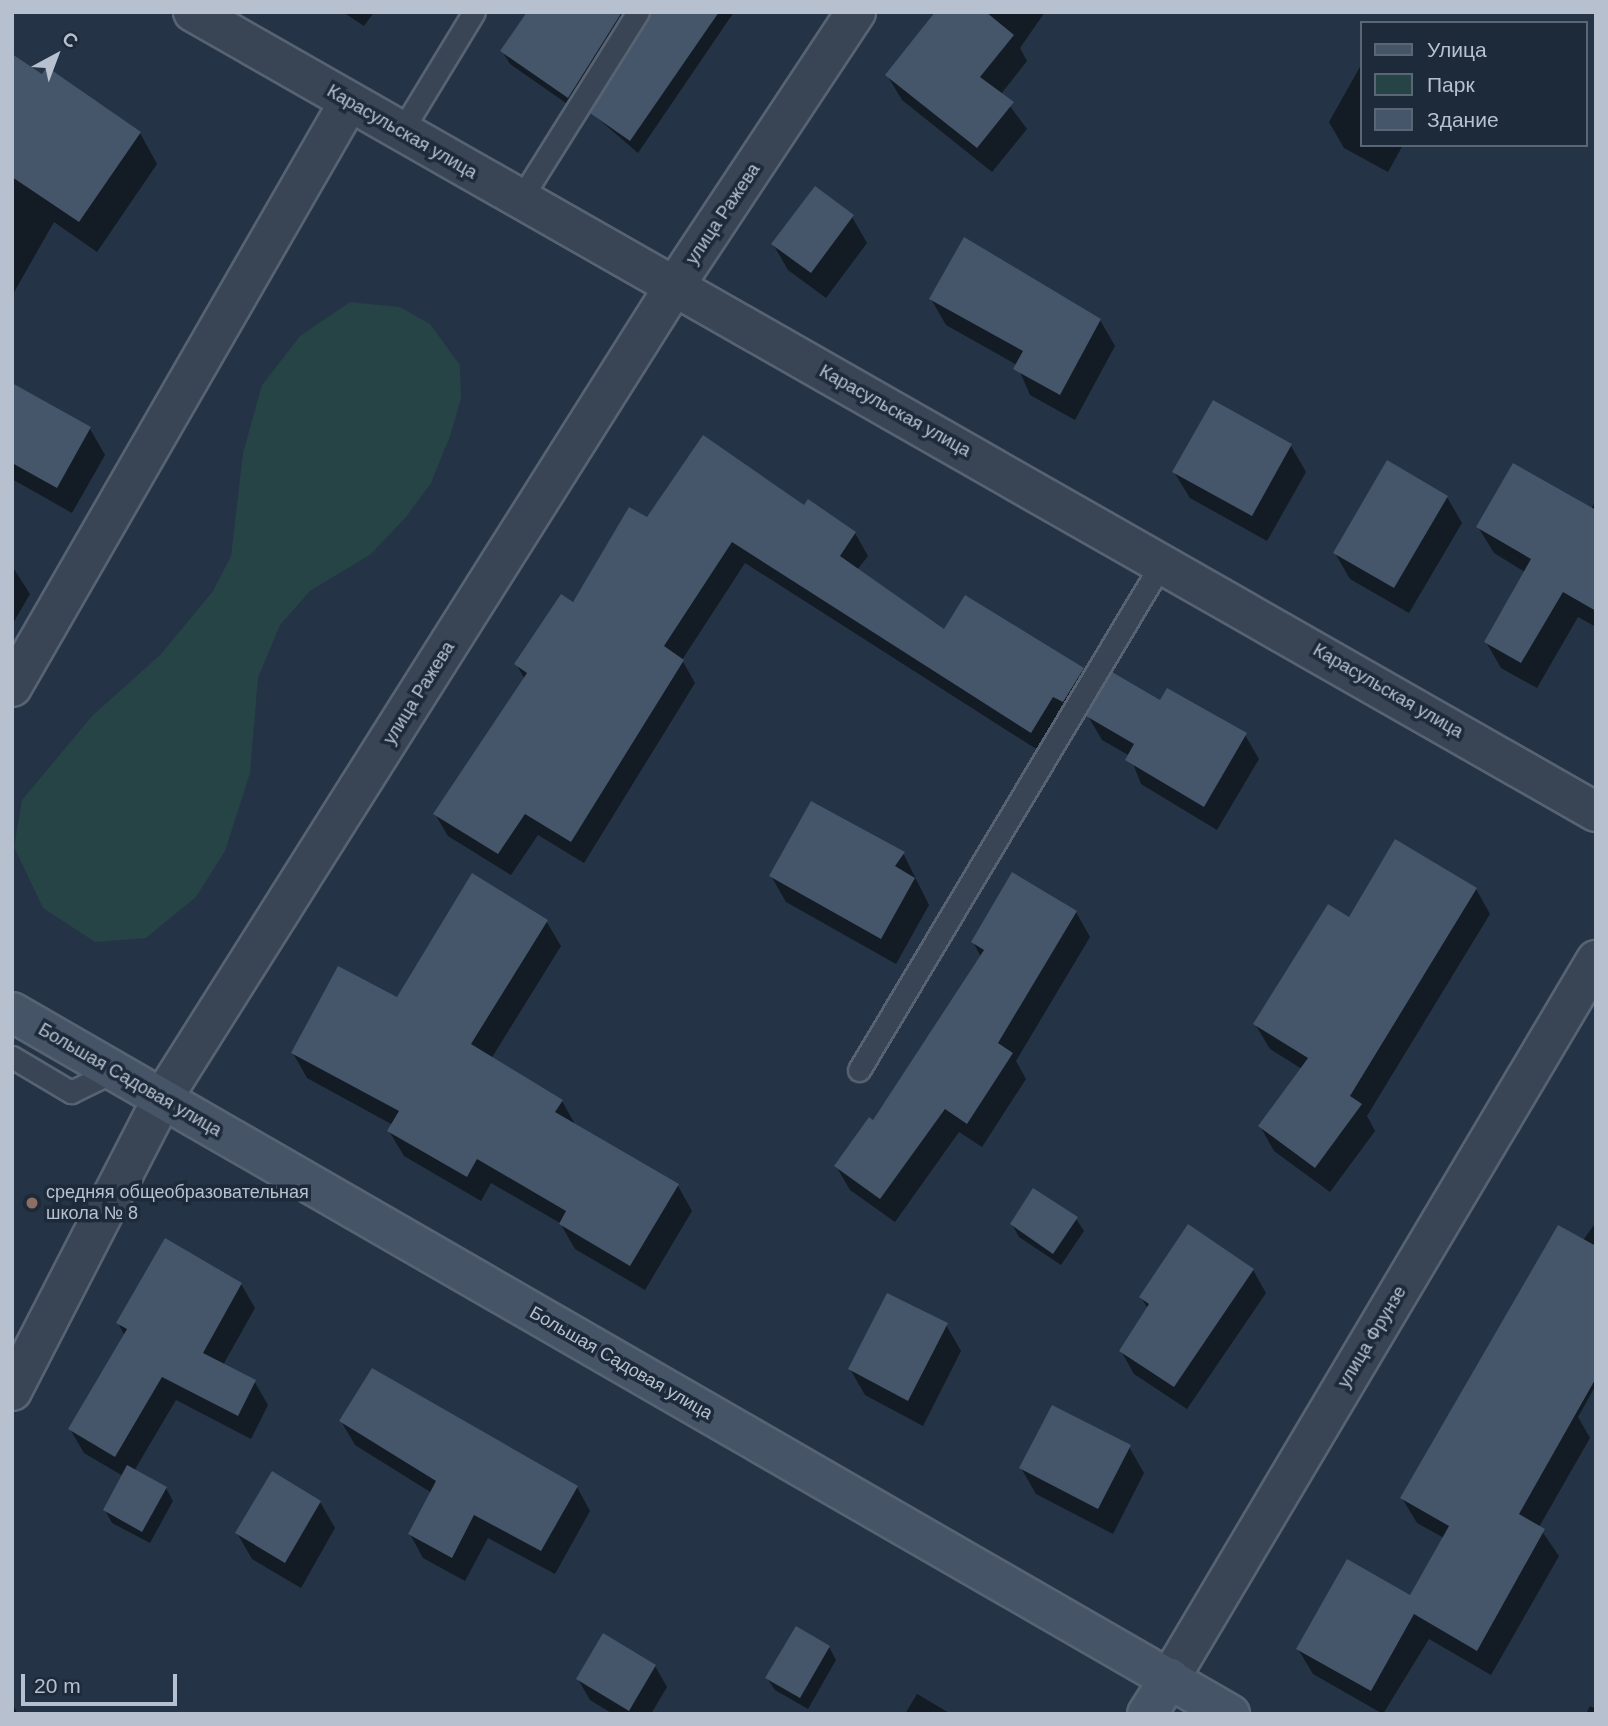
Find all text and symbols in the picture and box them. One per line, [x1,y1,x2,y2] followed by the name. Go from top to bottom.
[21,21,91,91] north arrow
[1360,21,1587,147] legend
[58,27,82,52] text: С
[1427,38,1487,61] text: Улица
[1427,73,1475,96] text: Парк
[323,80,481,184] street label: Карасульская улица
[1427,108,1499,131] text: Здание
[681,159,765,269] street label: улица Ражева
[816,360,974,462] street label: Карасульская улица
[379,638,459,748] street label: улица Ражева
[1309,639,1467,743] street label: Карасульская улица
[35,1019,225,1141] street label: Большая Садовая улица
[46,1182,309,1224] place label: средняя общеобразовательная школа № 8
[24,1195,40,1211] marker: средняя общеобразовательная школа № 8
[1333,1282,1411,1392] street label: улица Фрунзе
[526,1302,716,1424] street label: Большая Садовая улица
[24,1660,180,1704] scale bar
[34,1674,81,1697] text: 20 m

